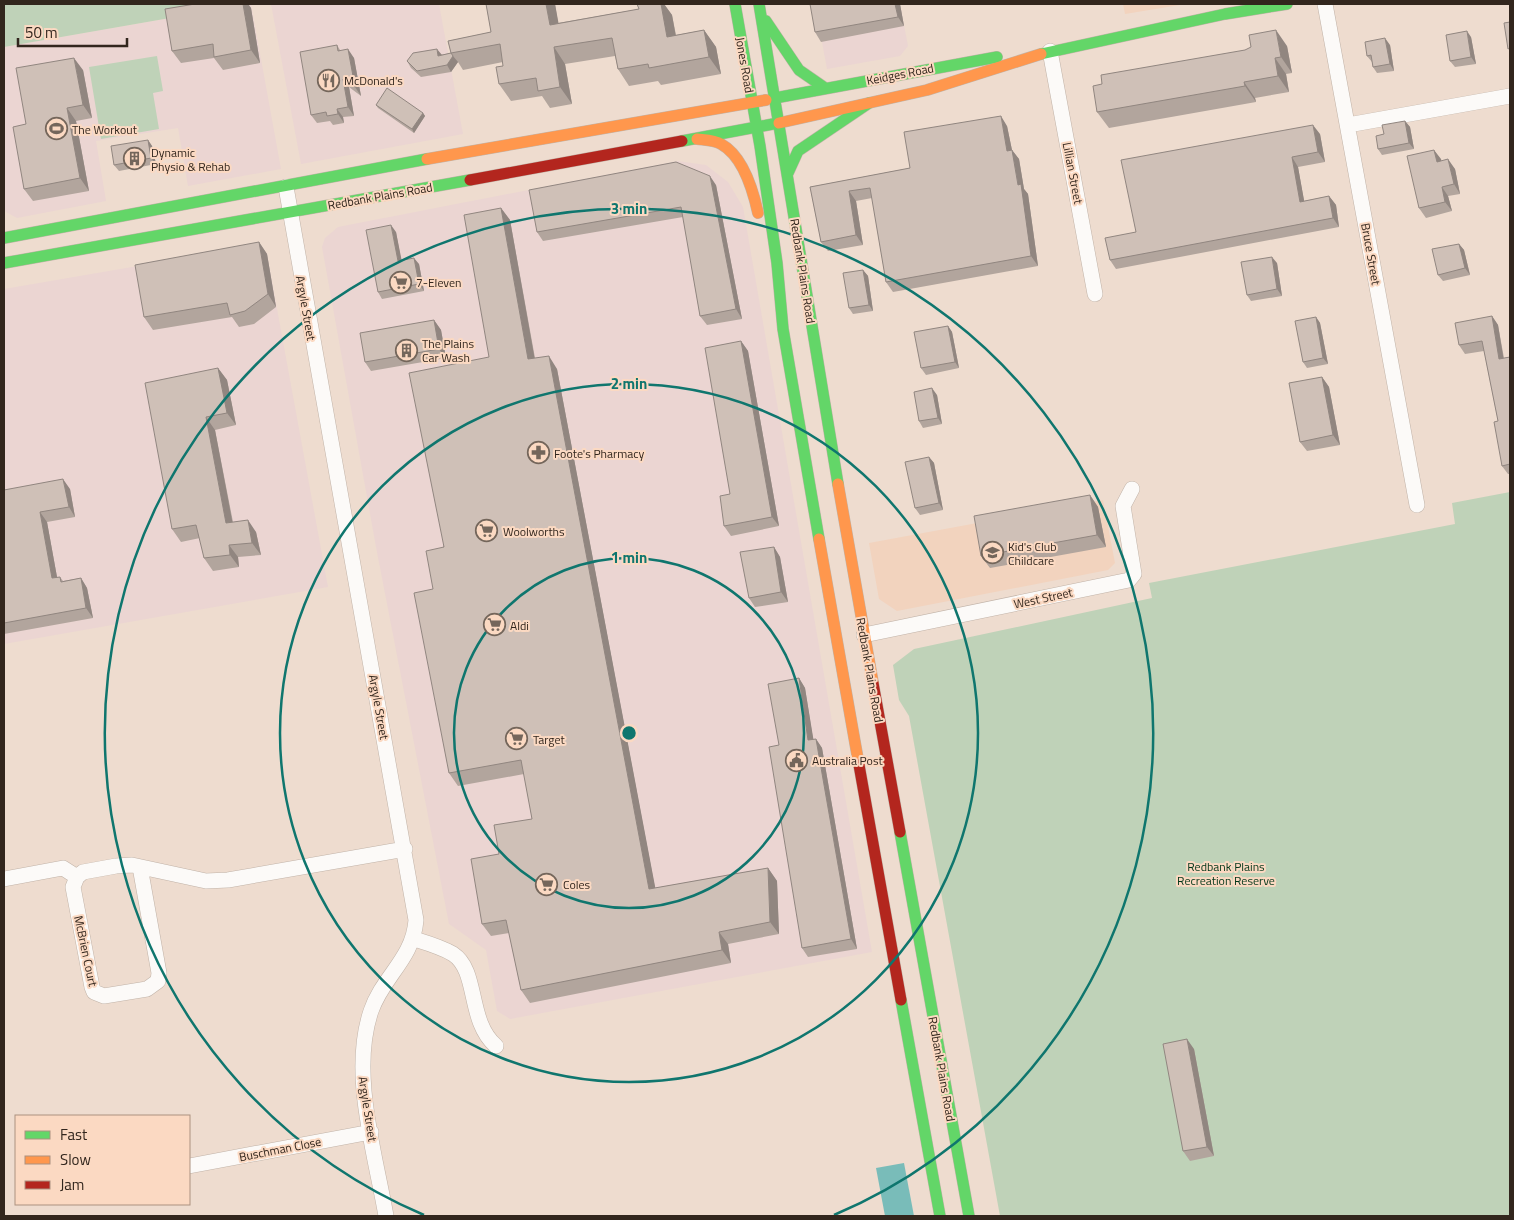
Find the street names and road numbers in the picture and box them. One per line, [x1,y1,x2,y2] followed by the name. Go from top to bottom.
[731,36,759,94] street label: Jones Road
[865,58,935,90] street label: Keidges Road
[1058,140,1088,206] street label: Lillian Street
[326,177,434,215] street label: Redbank Plains Road
[785,217,821,325] street label: Redbank Plains Road
[1356,221,1386,287] street label: Bruce Street
[291,274,321,343] street label: Argyle Street
[1012,582,1075,614] street label: West Street
[851,616,889,724] street label: Redbank Plains Road
[364,673,394,742] street label: Argyle Street
[69,914,103,989] street label: McBrien Court
[923,1015,961,1123] street label: Redbank Plains Road
[353,1075,383,1144] street label: Argyle Street
[237,1132,323,1166] street label: Buschman Close

